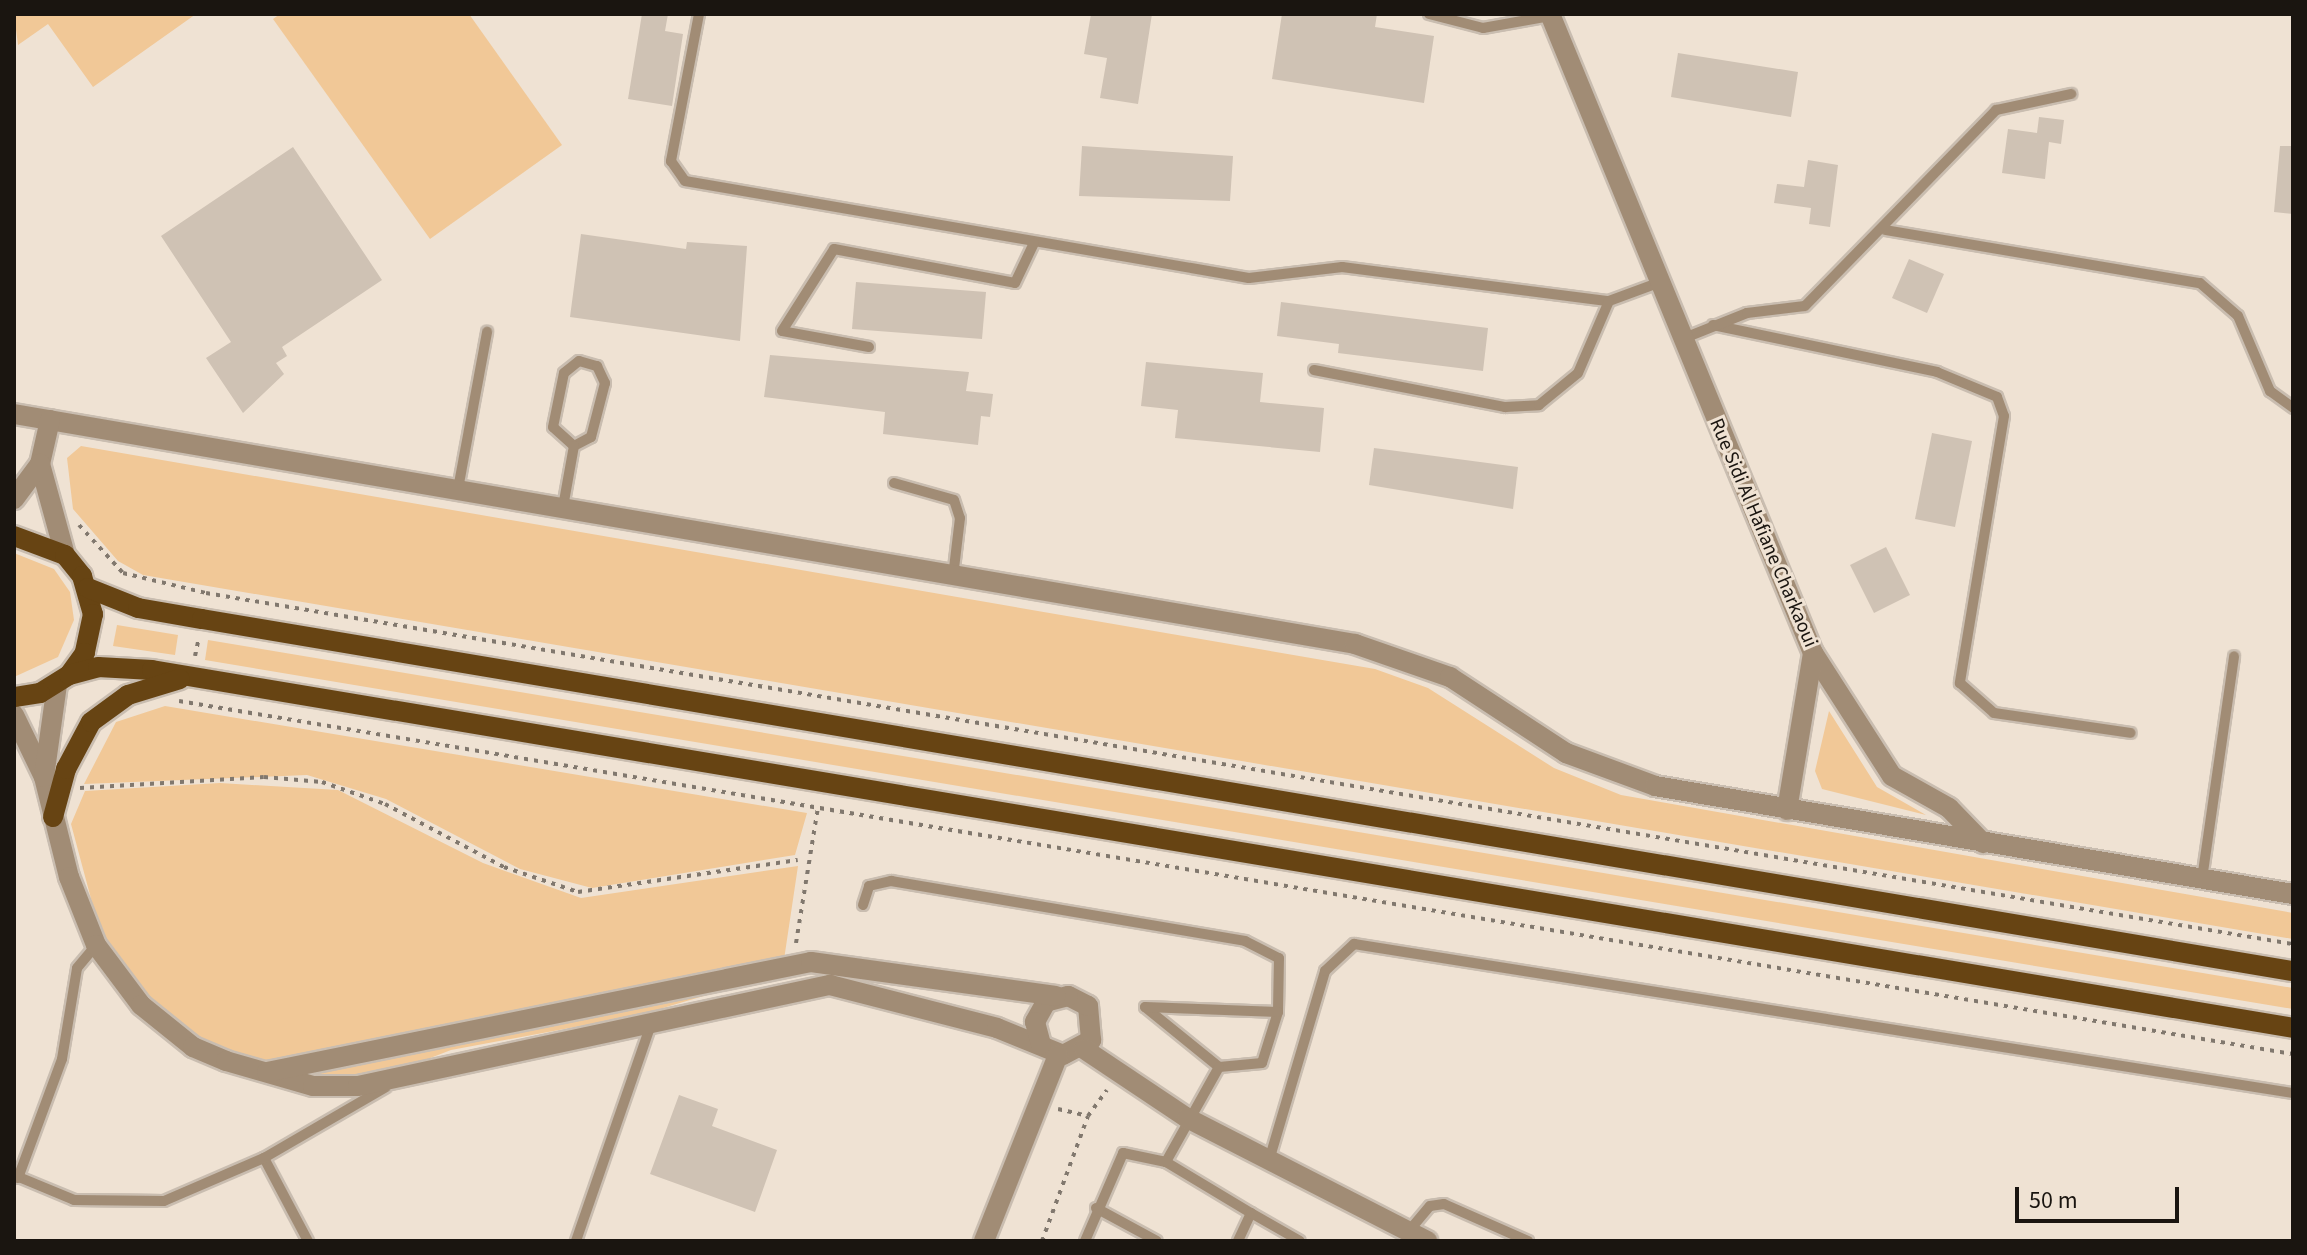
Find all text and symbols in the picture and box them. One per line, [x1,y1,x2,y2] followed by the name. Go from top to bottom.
[1704,415,1822,651] street label: Rue Sidi Al Hafiane Charkaoui
[2019,1171,2183,1221] scale bar
[2029,1183,2078,1218] text: 50 m

